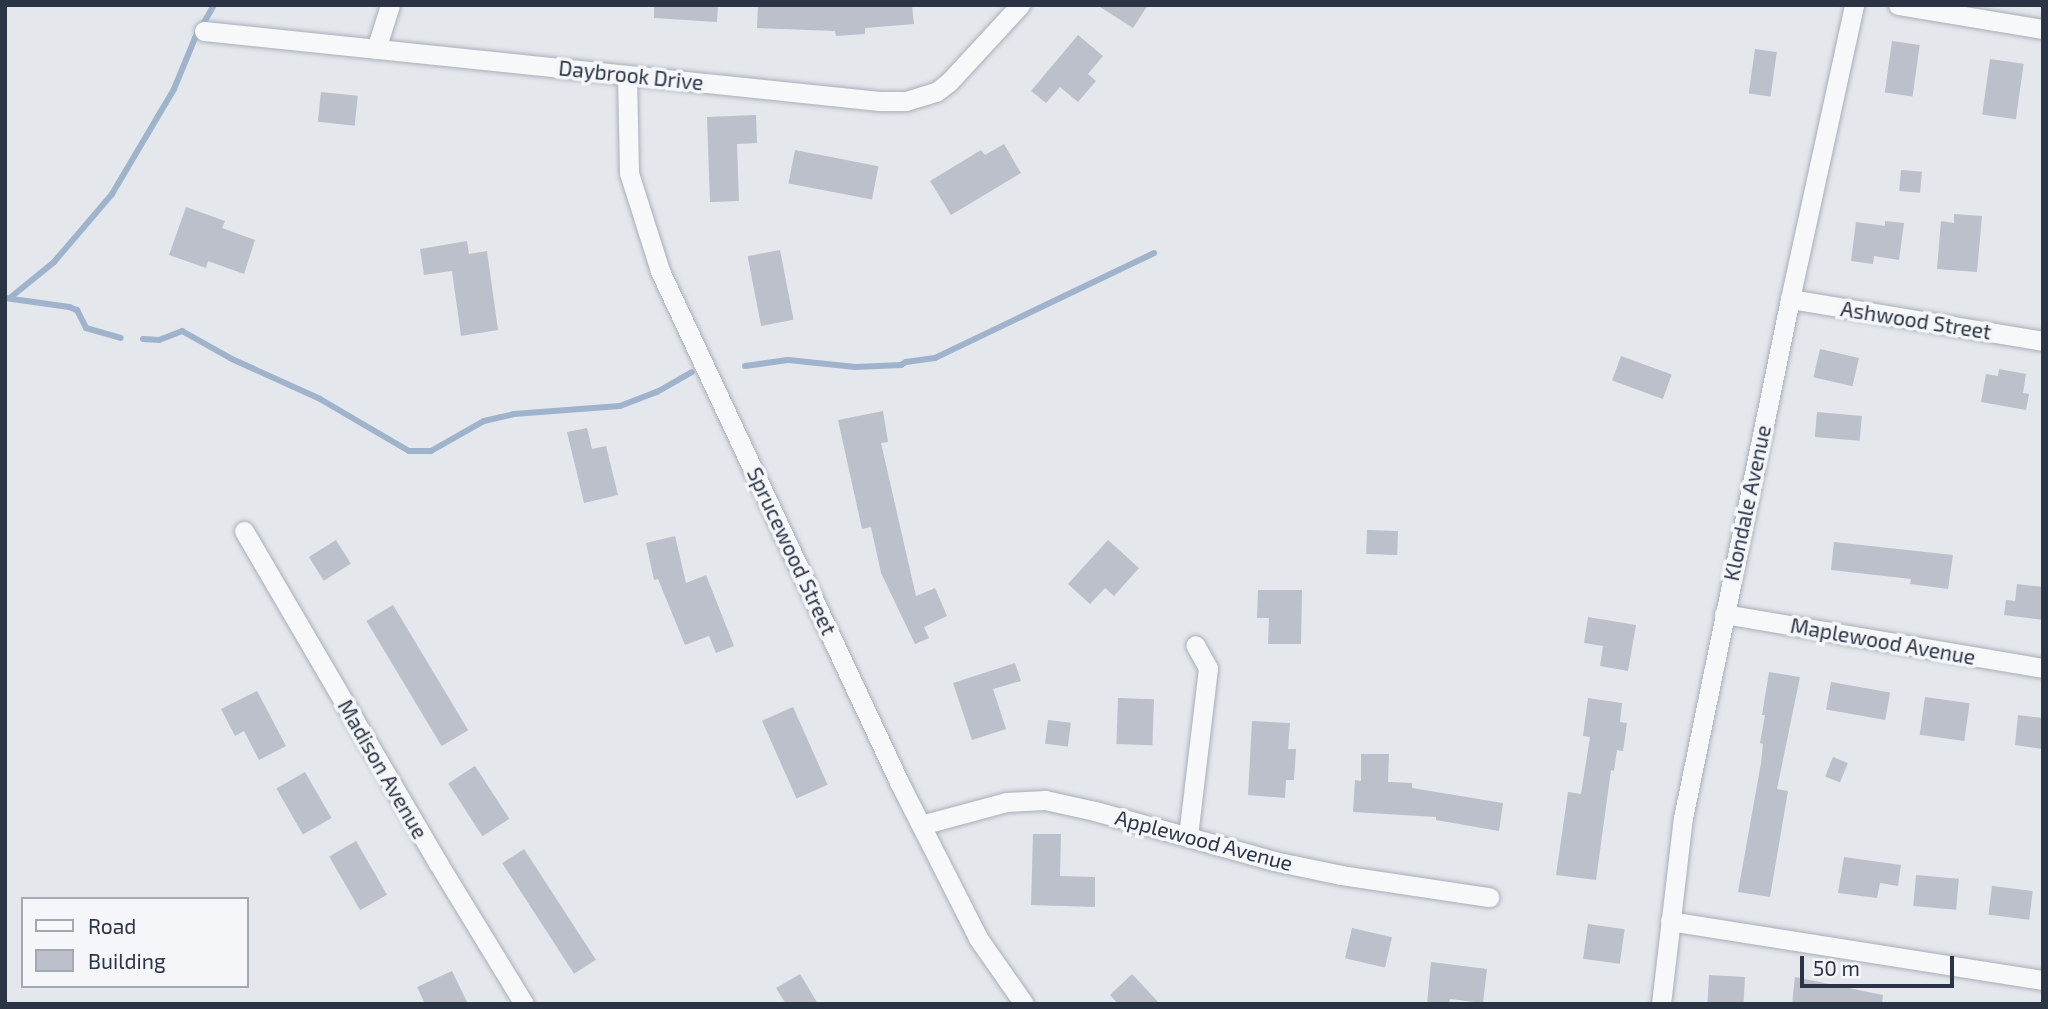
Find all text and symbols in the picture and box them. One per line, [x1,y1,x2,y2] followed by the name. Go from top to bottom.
[557,55,705,95] street label: Daybrook Drive
[1839,296,1993,344] street label: Ashwood Street
[1718,423,1776,583] street label: Klondale Avenue
[742,463,842,639] street label: Sprucewood Street
[1788,612,1978,670] street label: Maplewood Avenue
[333,695,433,843] street label: Madison Avenue
[1112,804,1296,876] street label: Applewood Avenue
[21,897,248,988] legend
[88,913,136,938] text: Road
[1803,942,1957,986] scale bar
[88,948,166,973] text: Building
[1813,955,1860,980] text: 50 m

